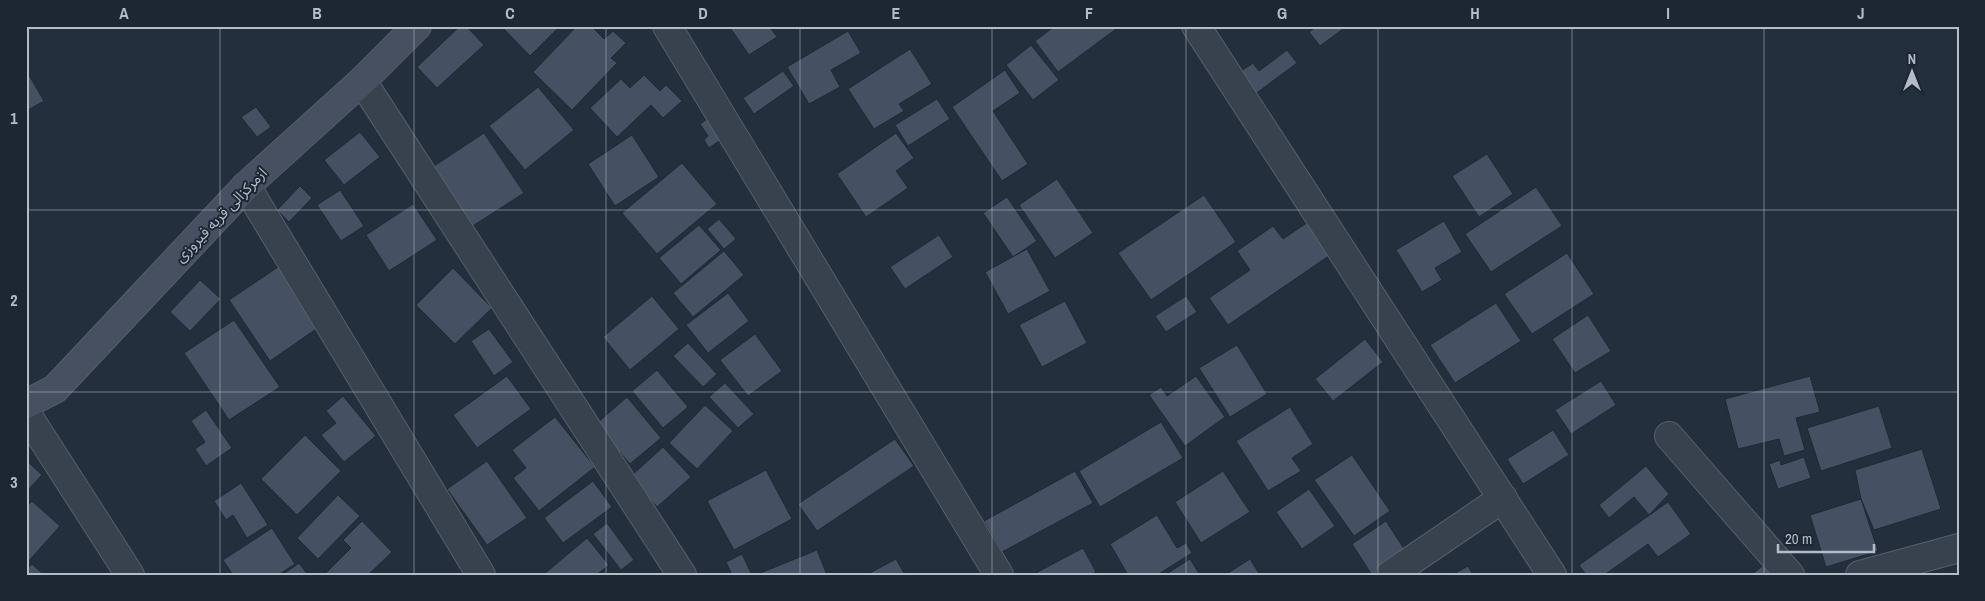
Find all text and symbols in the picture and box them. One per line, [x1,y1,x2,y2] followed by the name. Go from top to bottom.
[119,2,129,24] text: A
[312,2,322,24] text: B
[505,2,515,24] text: C
[698,2,708,24] text: D
[892,2,901,24] text: E
[1085,2,1093,24] text: F
[1277,2,1287,24] text: G
[1470,2,1480,24] text: H
[1666,2,1670,24] text: I
[1857,2,1865,24] text: J
[1888,48,1938,98] north arrow
[1908,50,1916,68] text: N
[10,107,18,129] text: 1
[170,163,271,267] street label: ازمرکزالی قریه فیروزی
[10,289,18,311] text: 2
[10,471,18,493] text: 3
[1778,521,1874,553] scale bar
[1785,528,1812,549] text: 20 m

